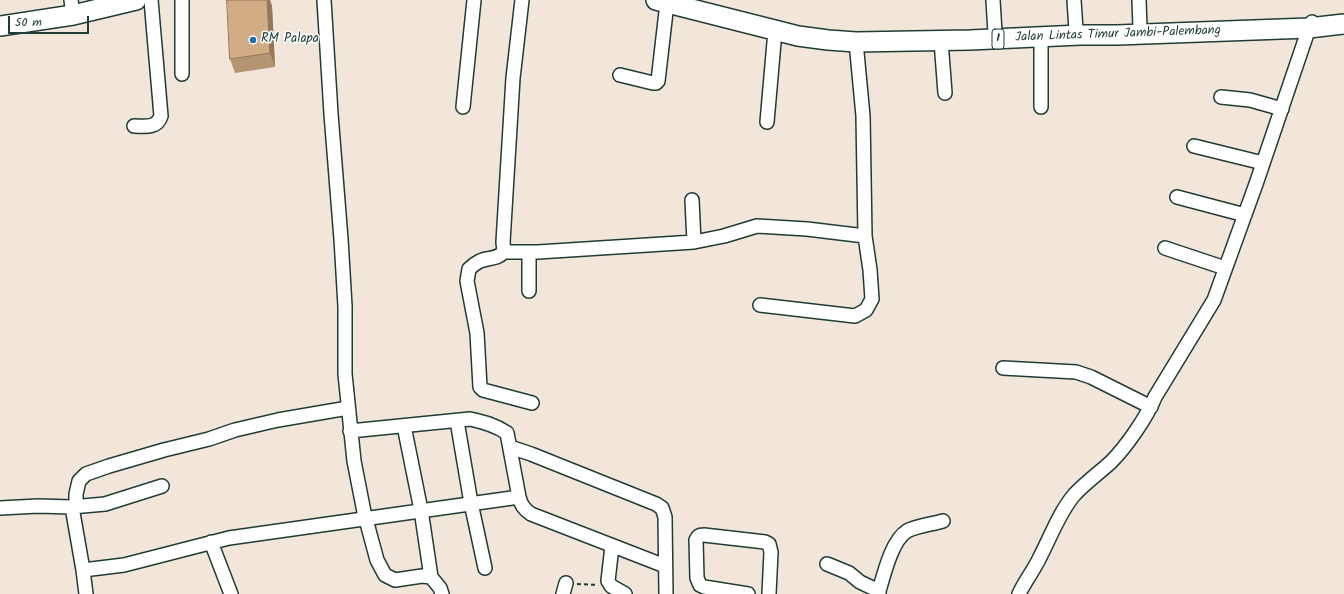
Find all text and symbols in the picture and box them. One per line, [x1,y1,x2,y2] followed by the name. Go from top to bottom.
[10,8,91,34] scale bar
[15,13,42,32] text: 50 m
[1015,24,1221,46] street label: Jalan Lintas Timur Jambi-Palembang
[992,29,1004,49] road number: 1
[261,32,319,48] place label: RM Palapa
[248,35,258,45] marker: RM Palapa

